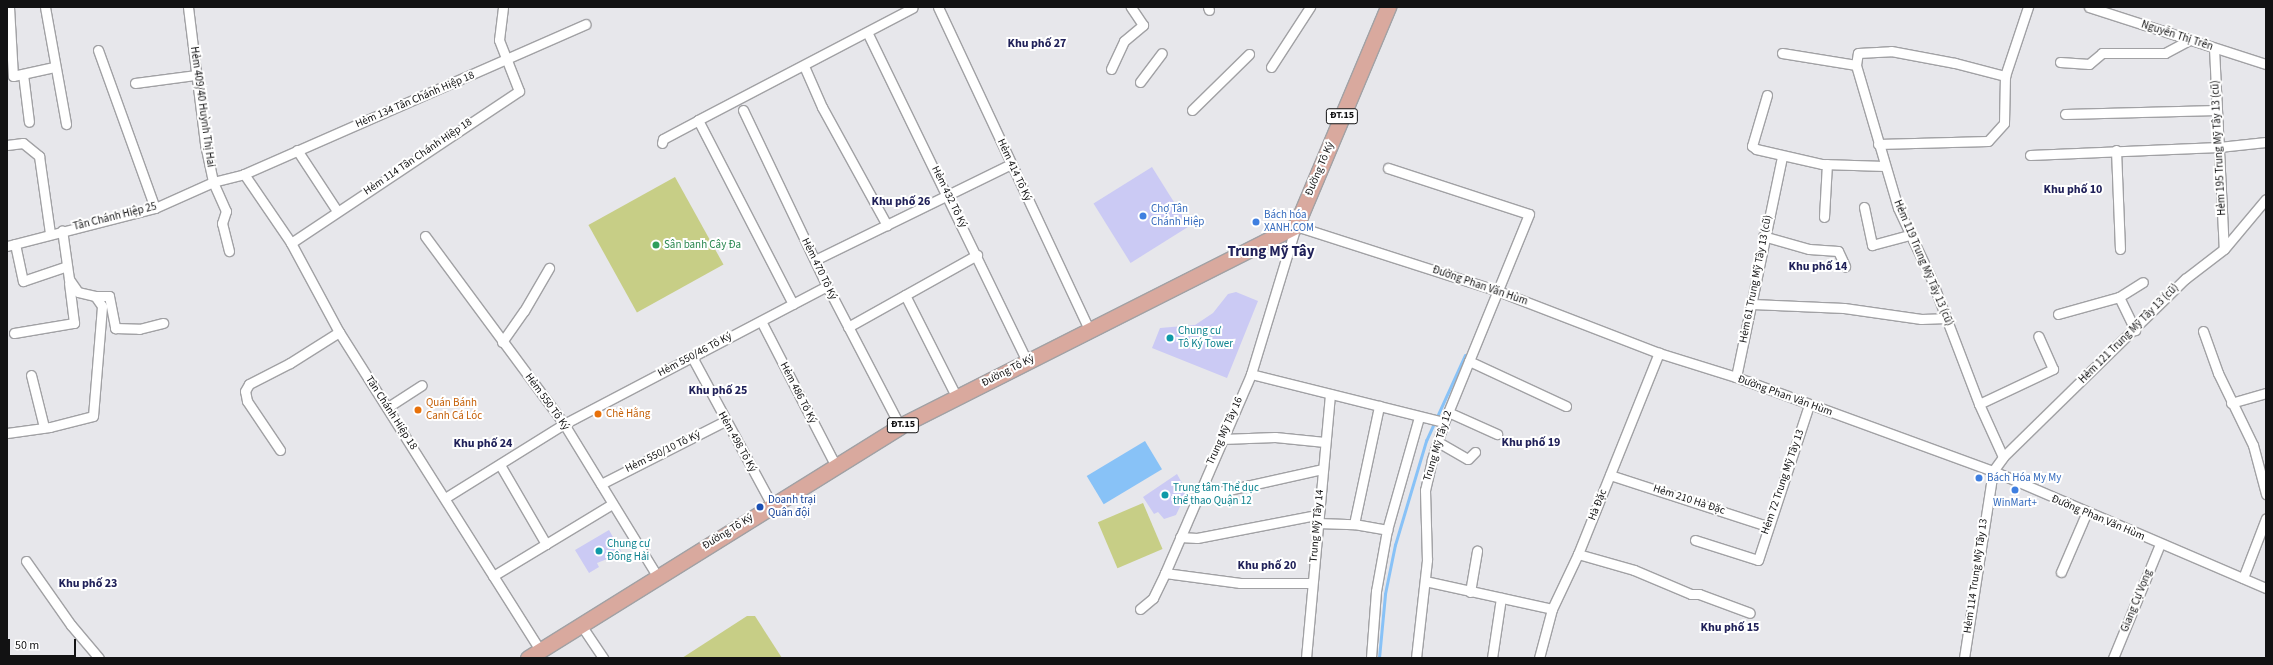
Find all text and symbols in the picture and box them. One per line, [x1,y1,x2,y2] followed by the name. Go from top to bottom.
[2139,18,2215,54] street label: Nguyễn Thị Trên
[1008,37,1066,51] district label: Khu phố 27
[187,46,217,168] street label: Hẻm 409/40 Huỳnh Thị Hai
[354,69,476,131] street label: Hẻm 134 Tân Chánh Hiệp 18
[2209,80,2229,216] street label: Hẻm 195 Trung Mỹ Tây 13 (cũ)
[1325,108,1359,124] road number: ĐT.15
[361,116,475,198] street label: Hẻm 114 Tân Chánh Hiệp 18
[994,137,1034,203] street label: Hẻm 414 Tô Ký
[1303,140,1337,198] street label: Đường Tô Ký
[928,164,970,230] street label: Hẻm 432 Tô Ký
[2044,183,2102,197] district label: Khu phố 10
[872,195,930,209] district label: Khu phố 26
[1890,198,1956,328] street label: Hẻm 119 Trung Mỹ Tây 13 (cũ)
[72,200,158,234] street label: Tân Chánh Hiệp 25
[1151,203,1204,229] place label: Chợ Tân Chánh Hiệp
[1264,209,1314,235] place label: Bách hóa XANH.COM
[1138,211,1148,221] marker: Chợ Tân Chánh Hiệp
[1737,214,1775,344] street label: Hẻm 61 Trung Mỹ Tây 13 (cũ)
[1251,217,1261,227] marker: Bách hóa XANH.COM
[798,236,840,302] street label: Hẻm 470 Tô Ký
[664,238,741,252] place label: Sân banh Cây Đa
[651,240,661,250] marker: Sân banh Cây Đa
[1227,243,1315,261] district label: Trung Mỹ Tây
[1789,260,1847,274] district label: Khu phố 14
[1431,263,1529,309] street label: Đường Phan Văn Hùm
[2076,281,2182,387] street label: Hẻm 121 Trung Mỹ Tây 13 (cũ)
[1178,325,1233,351] place label: Chung cư Tô Ký Tower
[656,330,734,380] street label: Hẻm 550/46 Tô Ký
[1165,333,1175,343] marker: Chung cư Tô Ký Tower
[979,352,1037,390] street label: Đường Tô Ký
[777,360,819,426] street label: Hẻm 486 Tô Ký
[522,371,572,433] street label: Hẻm 550 Tô Ký
[1736,373,1834,419] street label: Đường Phan Văn Hùm
[362,374,420,452] street label: Tân Chánh Hiệp 18
[689,384,747,398] district label: Khu phố 25
[1204,395,1246,467] street label: Trung Mỹ Tây 16
[426,397,482,423] place label: Quán Bánh Canh Cá Lóc
[413,405,423,415] marker: Quán Bánh Canh Cá Lóc
[606,407,650,421] place label: Chè Hằng
[593,409,603,419] marker: Chè Hằng
[715,409,759,475] street label: Hẻm 498 Tô Ký
[1421,409,1455,483] street label: Trung Mỹ Tây 12
[886,417,920,433] road number: ĐT.15
[623,428,703,476] street label: Hẻm 550/10 Tô Ký
[1759,428,1807,536] street label: Hẻm 72 Trung Mỹ Tây 13
[1502,436,1560,450] district label: Khu phố 19
[454,437,512,451] district label: Khu phố 24
[1987,471,2061,485] place label: Bách Hóa My My
[1974,473,1984,483] marker: Bách Hóa My My
[1173,482,1259,508] place label: Trung tâm Thể dục thể thao Quận 12
[1651,482,1727,518] street label: Hẻm 210 Hà Đặc
[2010,485,2020,495] marker: WinMart+
[1586,487,1610,523] street label: Hà Đặc
[1307,489,1327,563] street label: Trung Mỹ Tây 14
[1160,490,1170,500] marker: Trung tâm Thể dục thể thao Quận 12
[2049,492,2147,544] street label: Đường Phan Văn Hùm
[768,494,816,520] place label: Doanh trại Quân đội
[1993,496,2037,510] place label: WinMart+
[755,502,765,512] marker: Doanh trại Quân đội
[700,511,756,553] street label: Đường Tô Ký
[1961,518,1991,634] street label: Hẻm 114 Trung Mỹ Tây 13
[607,538,650,564] place label: Chung cư Đông Hải
[594,546,604,556] marker: Chung cư Đông Hải
[1238,559,1296,573] district label: Khu phố 20
[2118,568,2156,634] street label: Giang Cự Vọng
[59,577,117,591] district label: Khu phố 23
[1701,621,1759,635] district label: Khu phố 15
[10,631,78,657] scale bar
[15,637,39,654] text: 50 m

